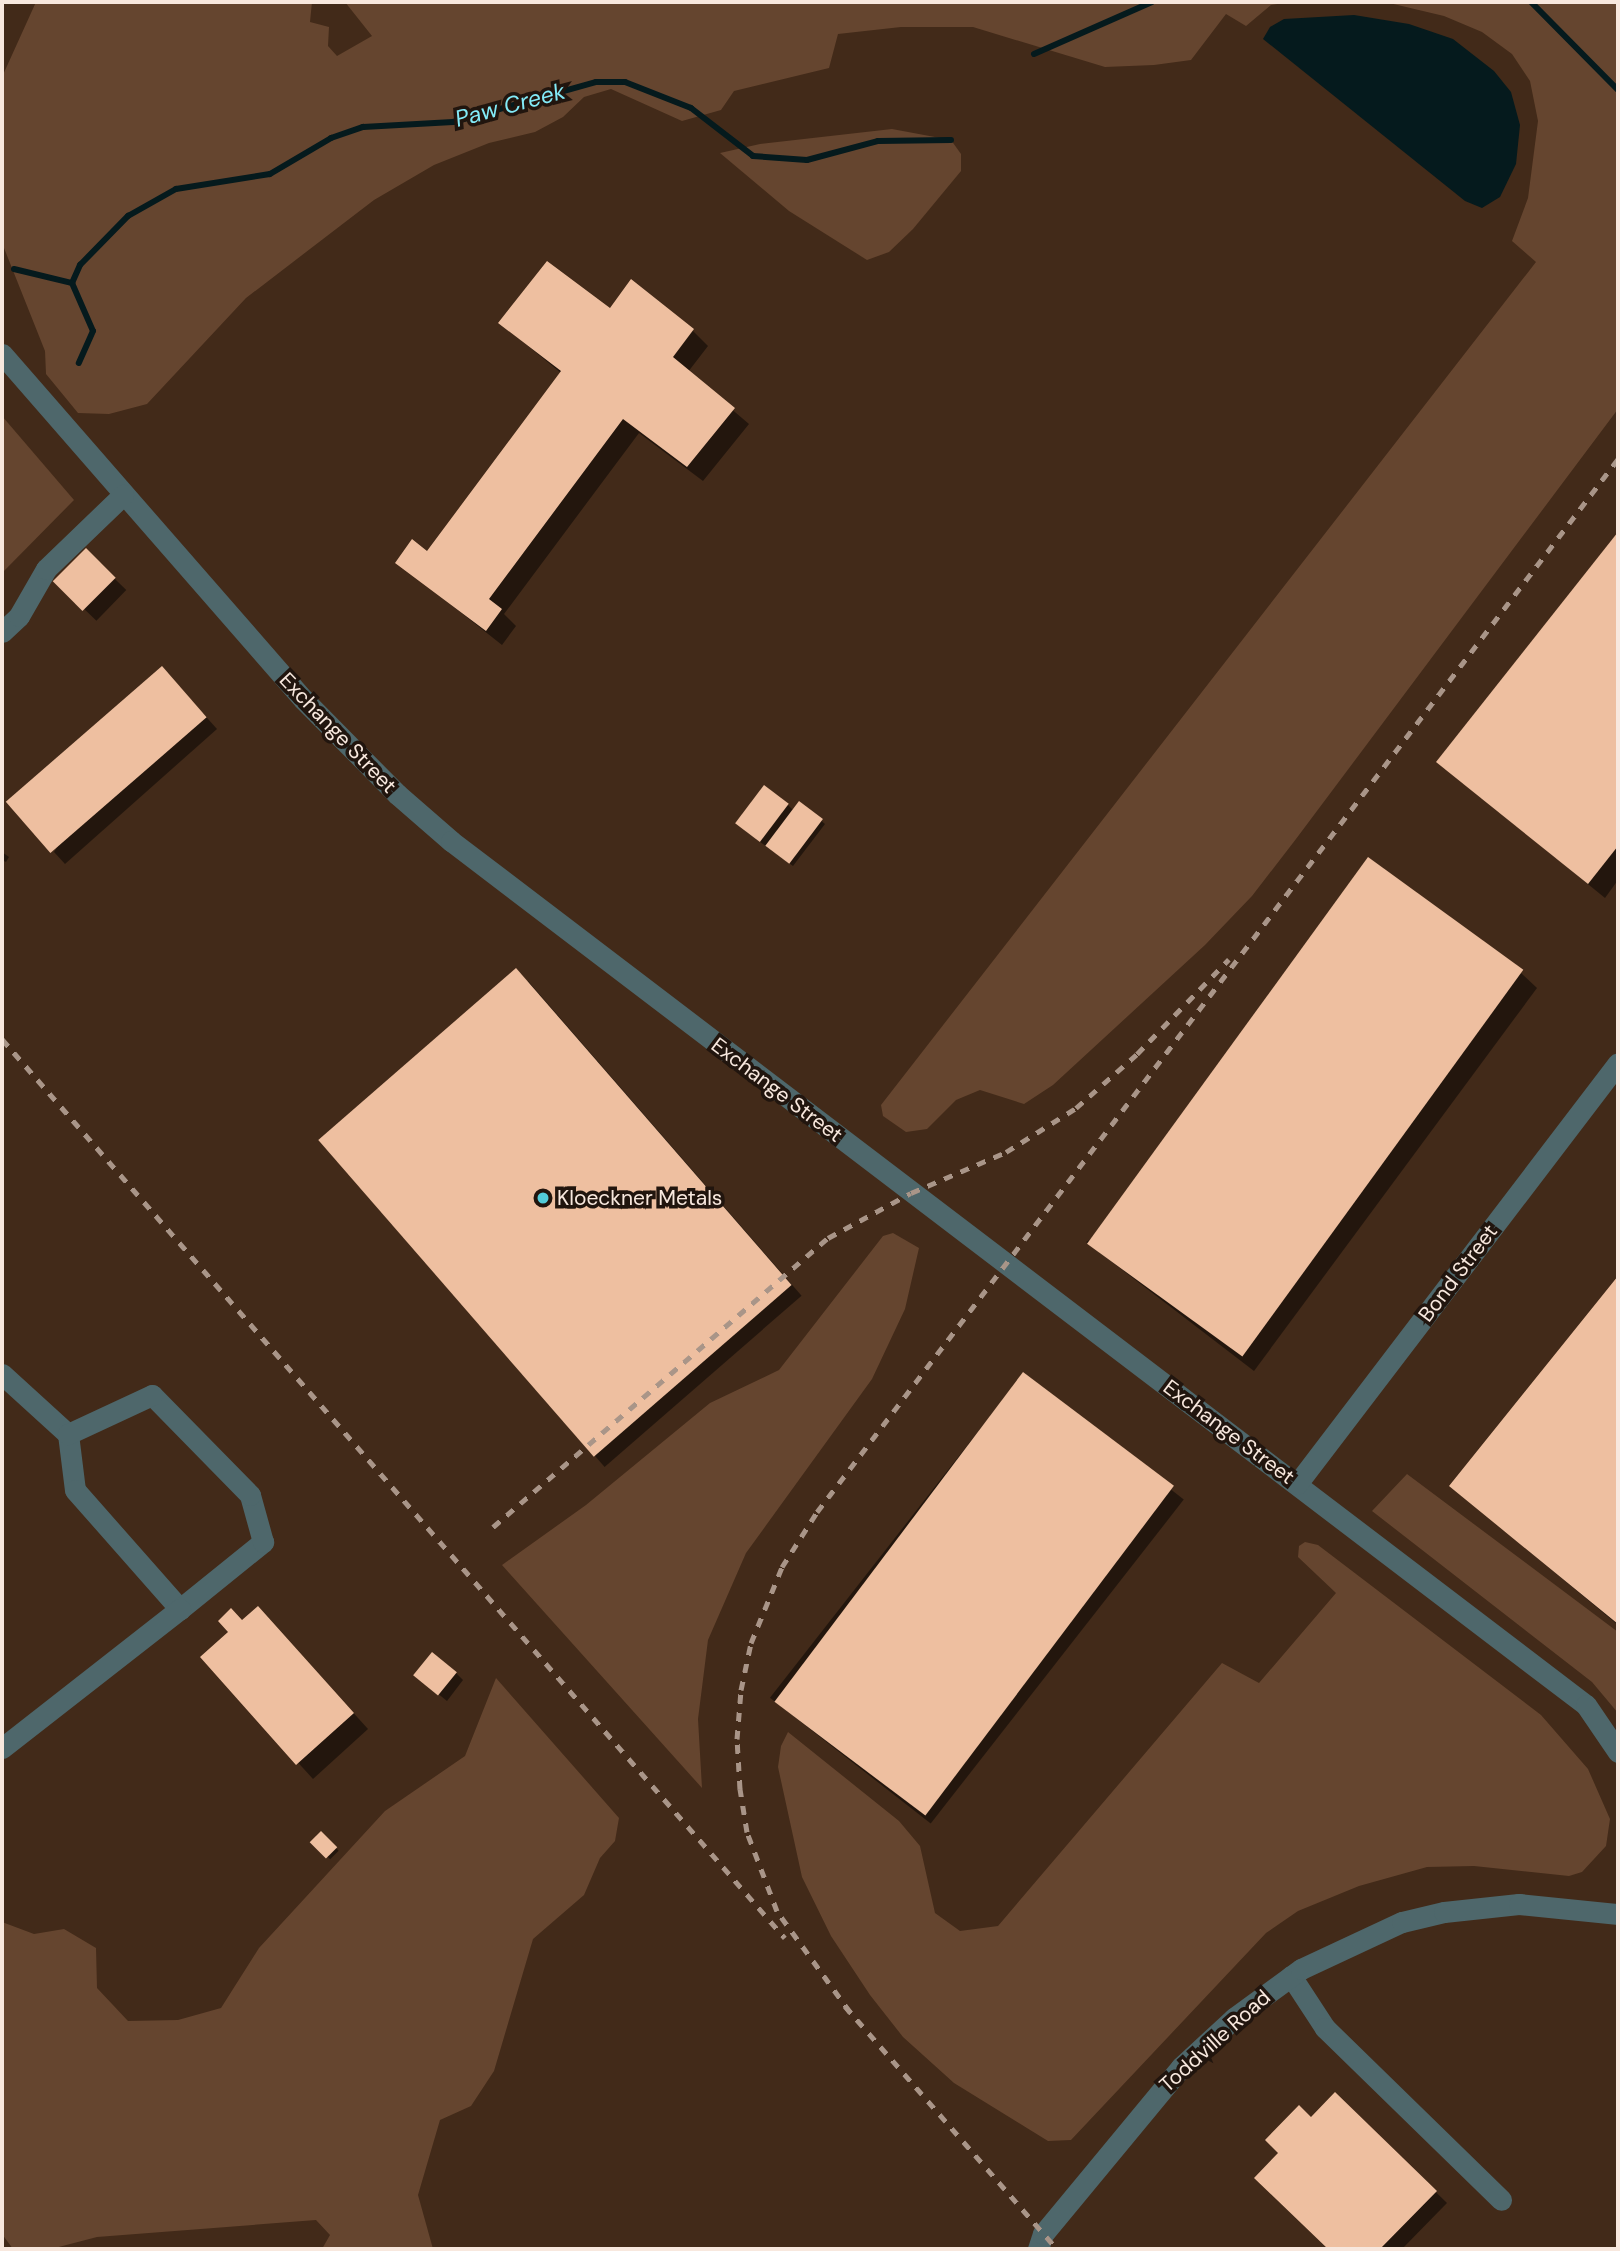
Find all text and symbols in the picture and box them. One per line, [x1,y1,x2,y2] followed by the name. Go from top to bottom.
[452,77,568,133] water label: Paw Creek
[274,668,402,798] street label: Exchange Street
[706,1032,848,1148] street label: Exchange Street
[557,1185,722,1211] place label: Kloeckner Metals
[535,1190,551,1206] marker: Kloeckner Metals
[1413,1219,1503,1327] street label: Bond Street
[1158,1374,1300,1490] street label: Exchange Street
[1154,1985,1276,2097] street label: Toddville Road

